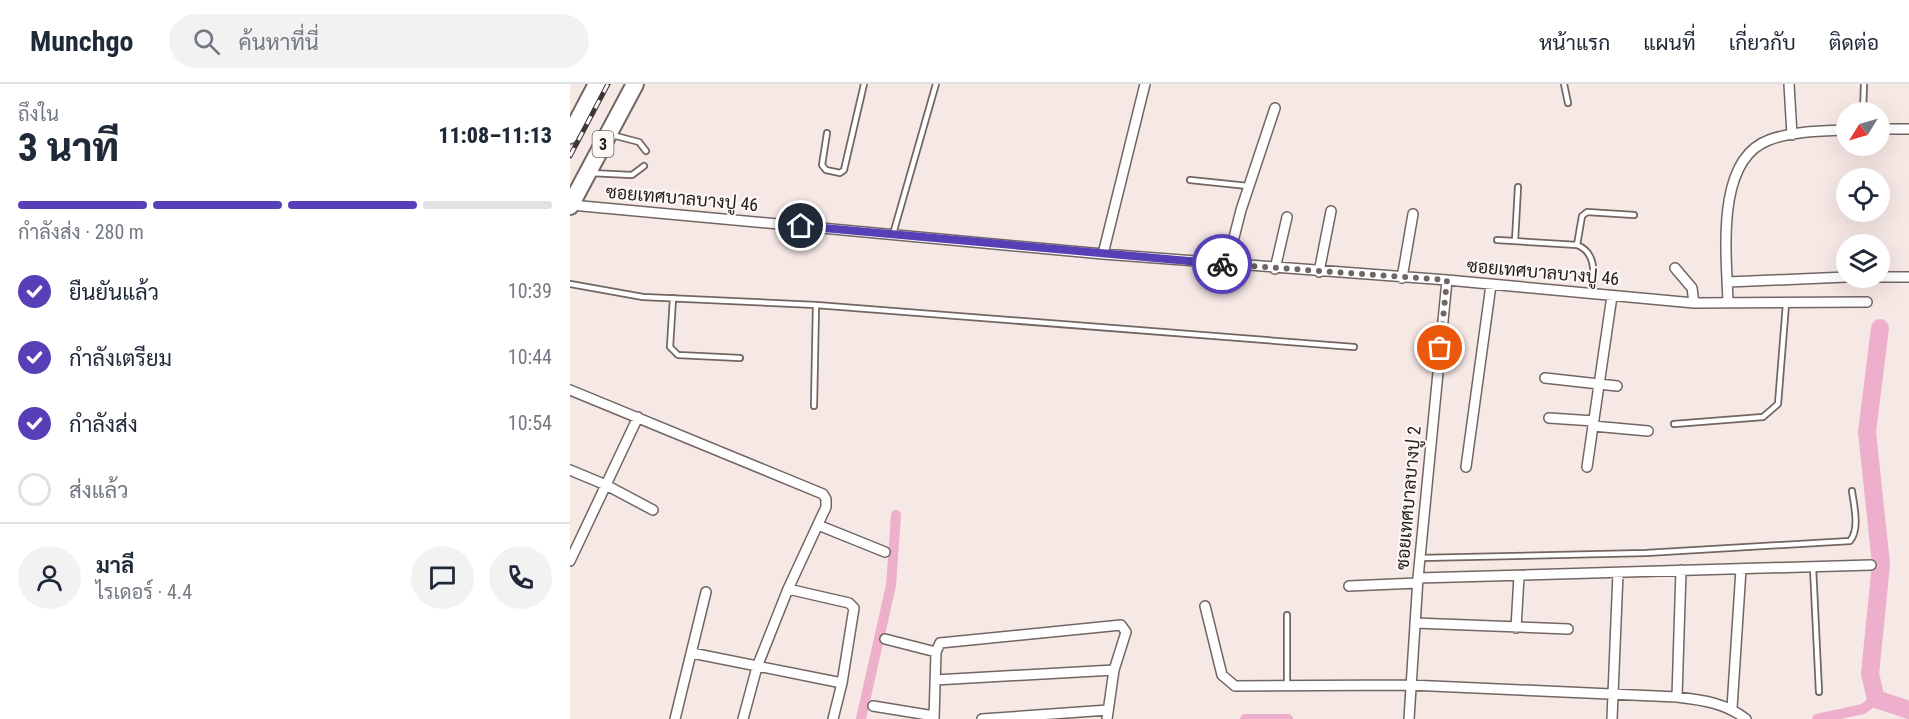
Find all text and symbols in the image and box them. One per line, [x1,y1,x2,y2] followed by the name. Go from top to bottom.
[169,14,589,68] search box
[30,25,133,58] text: Munchgo
[190,25,223,58] icon: search
[238,30,319,55] text: ค้นหาที่นี่
[1539,31,1610,55] text: หน้าแรก
[1643,31,1696,55] text: แผนที่
[1729,31,1796,55] text: เกี่ยวกับ
[1829,31,1879,55] text: ติดต่อ
[18,102,59,126] text: ถึงใน
[1836,102,1890,156] north arrow
[1836,102,1890,288] map controls
[438,123,552,148] text: 11:08–11:13
[18,125,119,171] text: 3 นาที
[592,131,614,157] road number: 3
[1836,168,1890,222] button: locate
[605,181,759,218] street label: ซอยเทศบาลบางปู 46
[775,200,826,251] pin
[784,209,817,242] icon: home
[18,220,144,244] text: กำลังส่ง · 280 m
[1192,234,1252,294] courier
[1836,234,1890,288] button: layers
[1206,248,1239,281] icon: bike
[1466,255,1620,292] street label: ซอยเทศบาลบางปู 46
[18,275,51,308] icon: check
[508,279,552,303] text: 10:39
[69,280,159,305] text: ยืนยันแล้ว
[1414,322,1465,373] pin
[1423,331,1456,364] icon: bag
[18,341,51,374] icon: check
[508,345,552,369] text: 10:44
[69,346,172,371] text: กำลังเตรียม
[18,407,51,440] icon: check
[508,411,552,435] text: 10:54
[69,412,138,437] text: กำลังส่ง
[1391,425,1428,571] street label: ซอยเทศบาลบางปู 2
[69,478,129,503] text: ส่งแล้ว
[18,546,81,609] button: person
[411,546,474,609] button: chat
[489,546,552,609] button: phone
[96,553,134,578] text: มาลี
[96,580,192,604] text: ไรเดอร์ · 4.4

